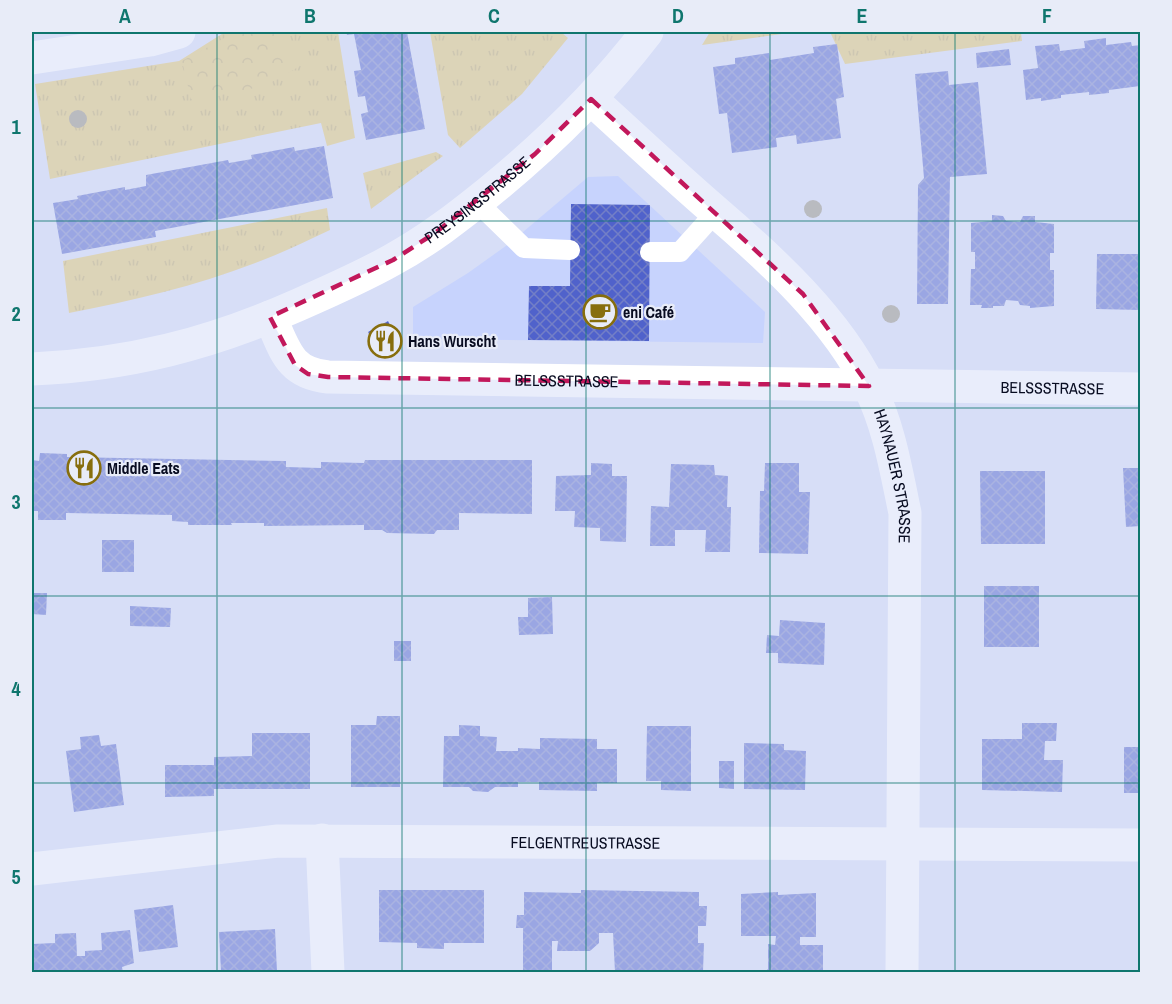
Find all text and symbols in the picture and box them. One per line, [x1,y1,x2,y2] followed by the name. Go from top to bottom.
[119,2,131,29] text: A
[304,2,316,29] text: B
[488,2,500,29] text: C
[672,2,684,29] text: D
[857,2,868,29] text: E
[1042,2,1052,29] text: F
[11,113,21,140] text: 1
[420,151,535,248] street label: PREYSINGSTRASSE
[582,294,618,330] cafe icon: eni Café
[11,300,21,327] text: 2
[623,301,674,323] place label: eni Café
[367,323,403,359] restaurant icon: Hans Wurscht
[408,330,497,352] place label: Hans Wurscht
[514,369,618,392] street label: BELSSSTRASSE
[1000,376,1104,399] street label: BELSSSTRASSE
[869,406,917,543] street label: HAYNAUER STRASSE
[66,450,102,486] restaurant icon: Middle Eats
[107,457,180,479] place label: Middle Eats
[11,488,21,515] text: 3
[11,675,21,702] text: 4
[511,831,660,854] street label: FELGENTREUSTRASSE
[11,863,21,890] text: 5

